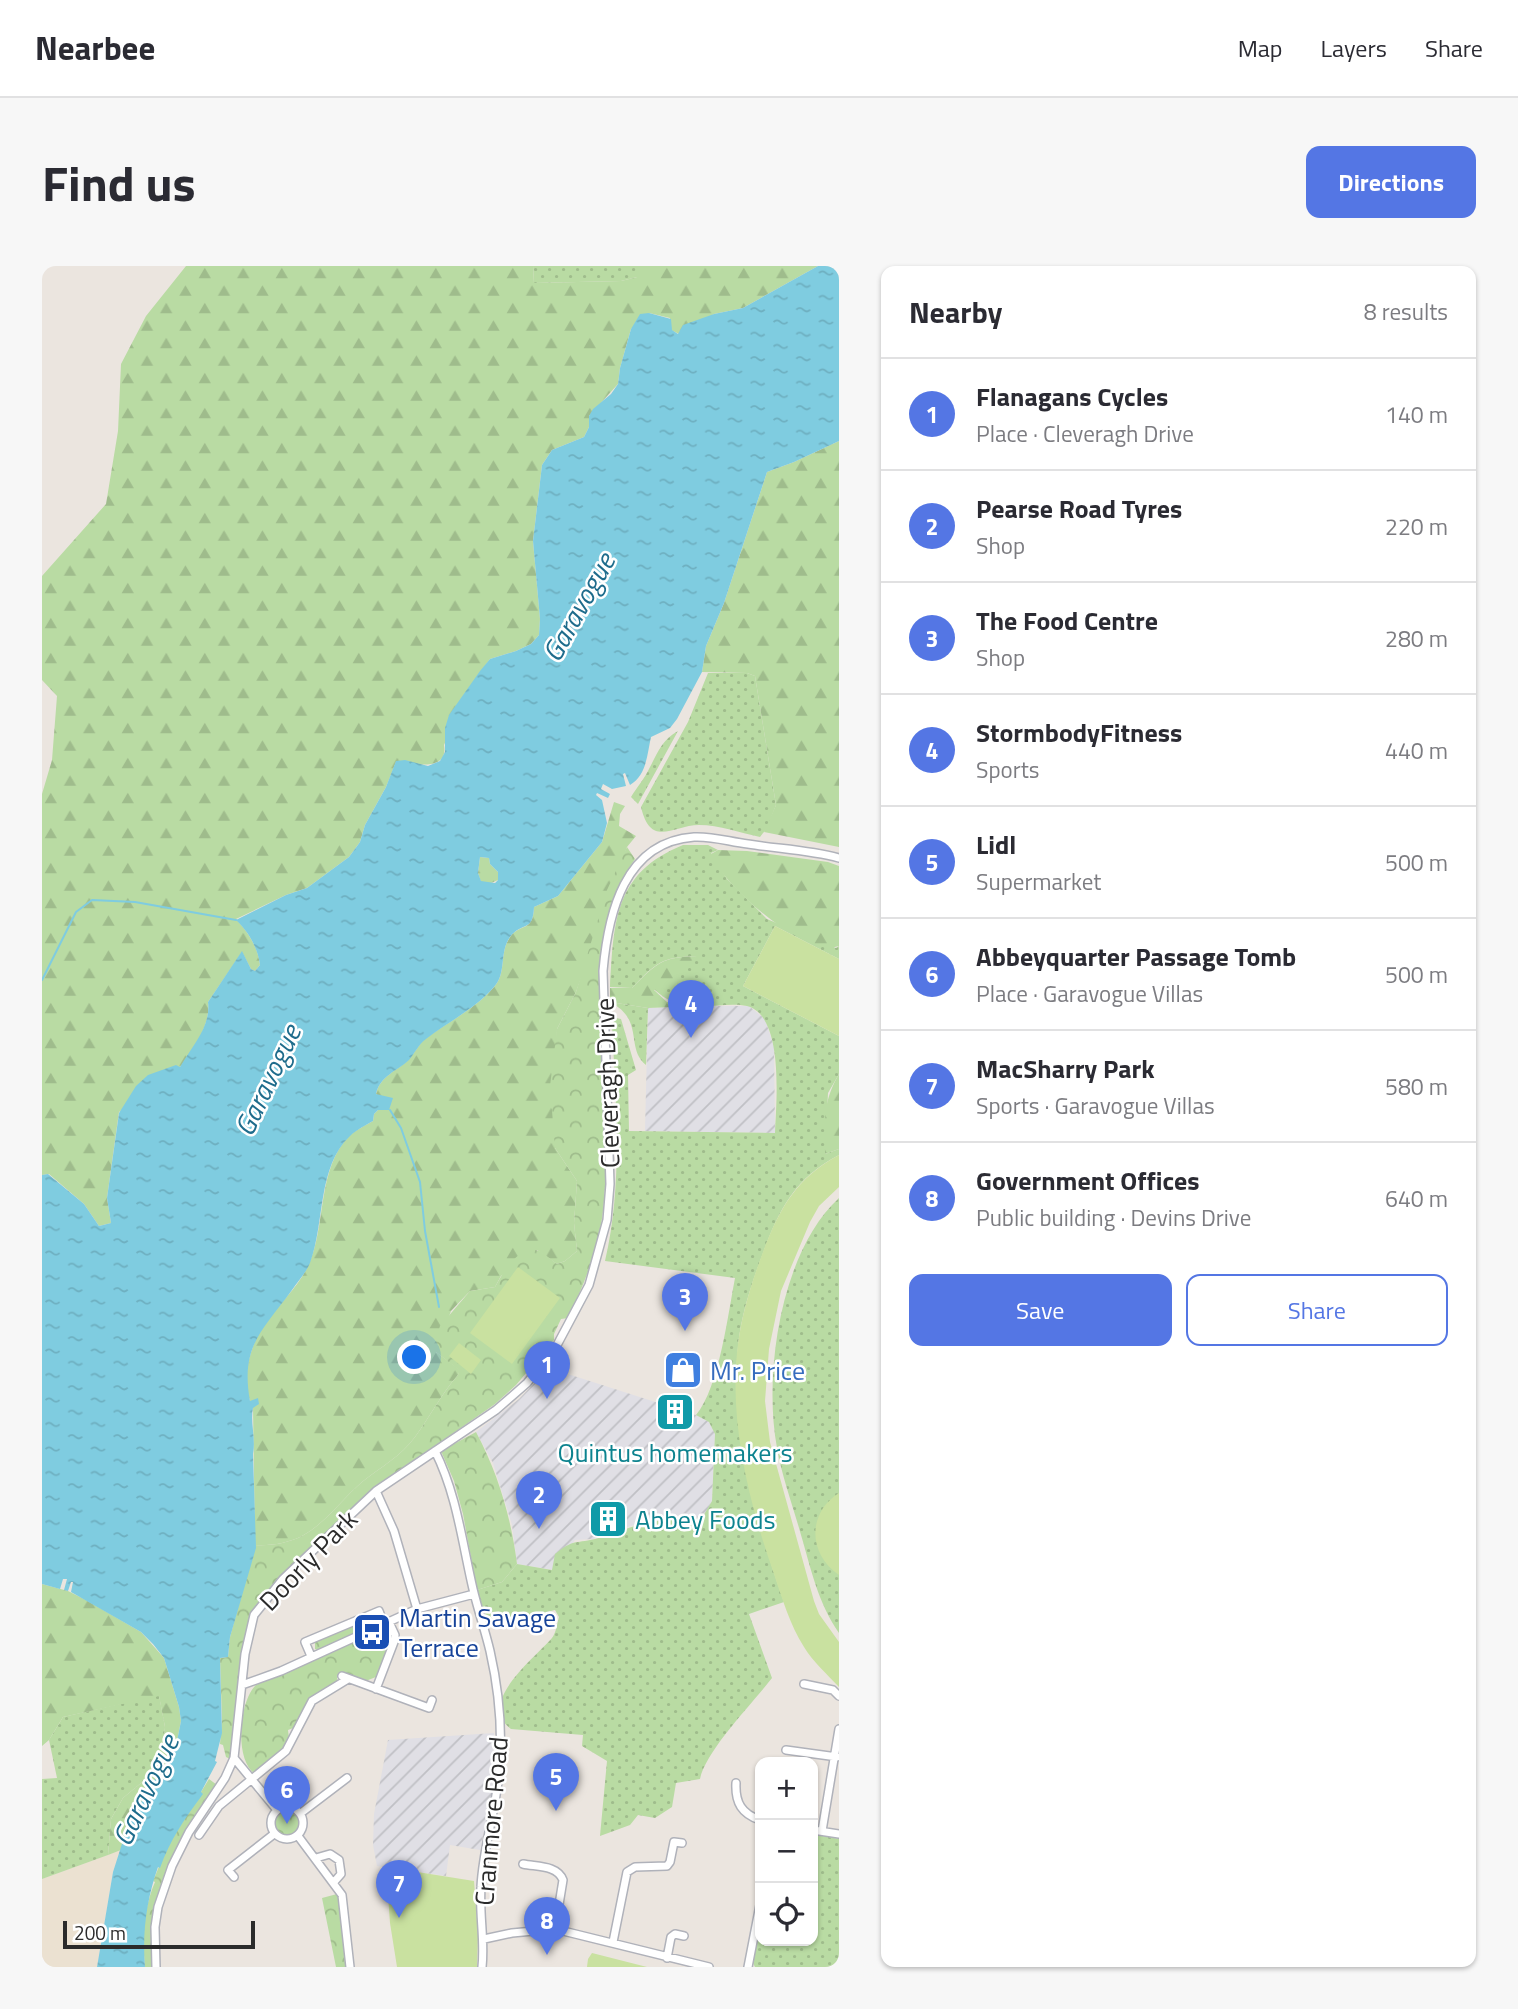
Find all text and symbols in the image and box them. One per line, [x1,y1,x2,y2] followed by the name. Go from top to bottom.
[35,23,155,73] text: Nearbee
[1238,30,1283,66] text: Map
[1321,30,1387,66] text: Layers
[1425,30,1483,66] text: Share
[42,145,196,220] text: Find us
[1306,146,1476,218] button: Directions
[909,289,1002,335] text: Nearby
[1364,294,1448,329] text: 8 results
[976,377,1168,416] text: Flanagans Cycles
[926,397,938,432] text: 1
[1385,397,1448,432] text: 140 m
[976,416,1194,451] text: Place · Cleveragh Drive
[976,489,1182,528] text: Pearse Road Tyres
[926,509,938,544] text: 2
[1385,509,1448,544] text: 220 m
[976,528,1025,563] text: Shop
[530,543,627,669] water label: Garavogue
[976,601,1158,640] text: The Food Centre
[926,621,938,656] text: 3
[1385,621,1448,656] text: 280 m
[976,640,1025,675] text: Shop
[976,713,1182,752] text: StormbodyFitness
[926,733,938,768] text: 4
[1385,733,1448,768] text: 440 m
[976,752,1039,787] text: Sports
[976,825,1016,864] text: Lidl
[926,845,938,880] text: 5
[1385,845,1448,880] text: 500 m
[976,864,1101,899] text: Supermarket
[976,937,1296,976] text: Abbeyquarter Passage Tomb
[926,957,938,992] text: 6
[1385,957,1448,992] text: 500 m
[976,976,1203,1011] text: Place · Garavogue Villas
[668,980,714,1038] pin: 4
[585,997,629,1169] street label: Cleveragh Drive
[222,1015,312,1143] water label: Garavogue
[976,1049,1155,1088] text: MacSharry Park
[926,1069,938,1104] text: 7
[1385,1069,1448,1104] text: 580 m
[976,1088,1215,1123] text: Sports · Garavogue Villas
[976,1161,1200,1200] text: Government Offices
[926,1181,938,1216] text: 8
[1385,1181,1448,1216] text: 640 m
[976,1200,1251,1235] text: Public building · Devins Drive
[662,1273,708,1331] pin: 3
[909,1274,1172,1346] button: Save
[1186,1274,1448,1346] button: Share
[397,1340,431,1374] your location
[524,1341,570,1399] pin: 1
[662,1349,704,1391] shop icon: Mr. Price
[710,1351,805,1390] place label: Mr. Price
[654,1391,696,1433] building icon: Quintus homemakers
[558,1433,792,1472] place label: Quintus homemakers
[516,1471,562,1529] pin: 2
[587,1498,629,1540] building icon: Abbey Foods
[635,1500,776,1539] place label: Abbey Foods
[250,1501,366,1619] street label: Doorly Park
[399,1598,556,1667] place label: Martin Savage Terrace
[351,1611,393,1653] bus stop icon: Martin Savage Terrace
[100,1725,190,1853] water label: Garavogue
[464,1735,518,1907] street label: Cranmore Road
[533,1753,579,1811] pin: 5
[755,1757,818,1946] map controls
[755,1757,818,1820] button: +
[264,1766,310,1824] pin: 6
[755,1820,818,1883] button: −
[376,1860,422,1918] pin: 7
[755,1883,818,1946] button: locate
[524,1897,570,1955] pin: 8
[63,1918,256,1950] scale bar
[74,1918,126,1947] text: 200 m

